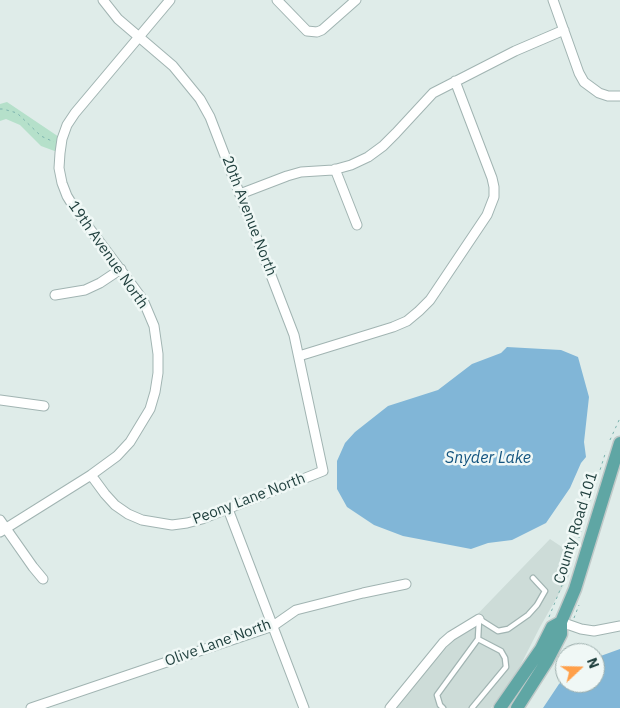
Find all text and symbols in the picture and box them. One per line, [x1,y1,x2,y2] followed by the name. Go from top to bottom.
[218,153,280,279] street label: 20th Avenue North
[64,198,152,312] street label: 19th Avenue North
[445,448,531,468] water label: Snyder Lake
[190,469,308,529] street label: Peony Lane North
[550,470,602,586] street label: County Road 101
[162,615,274,671] street label: Olive Lane North
[555,643,605,693] north arrow
[583,655,603,671] text: N

